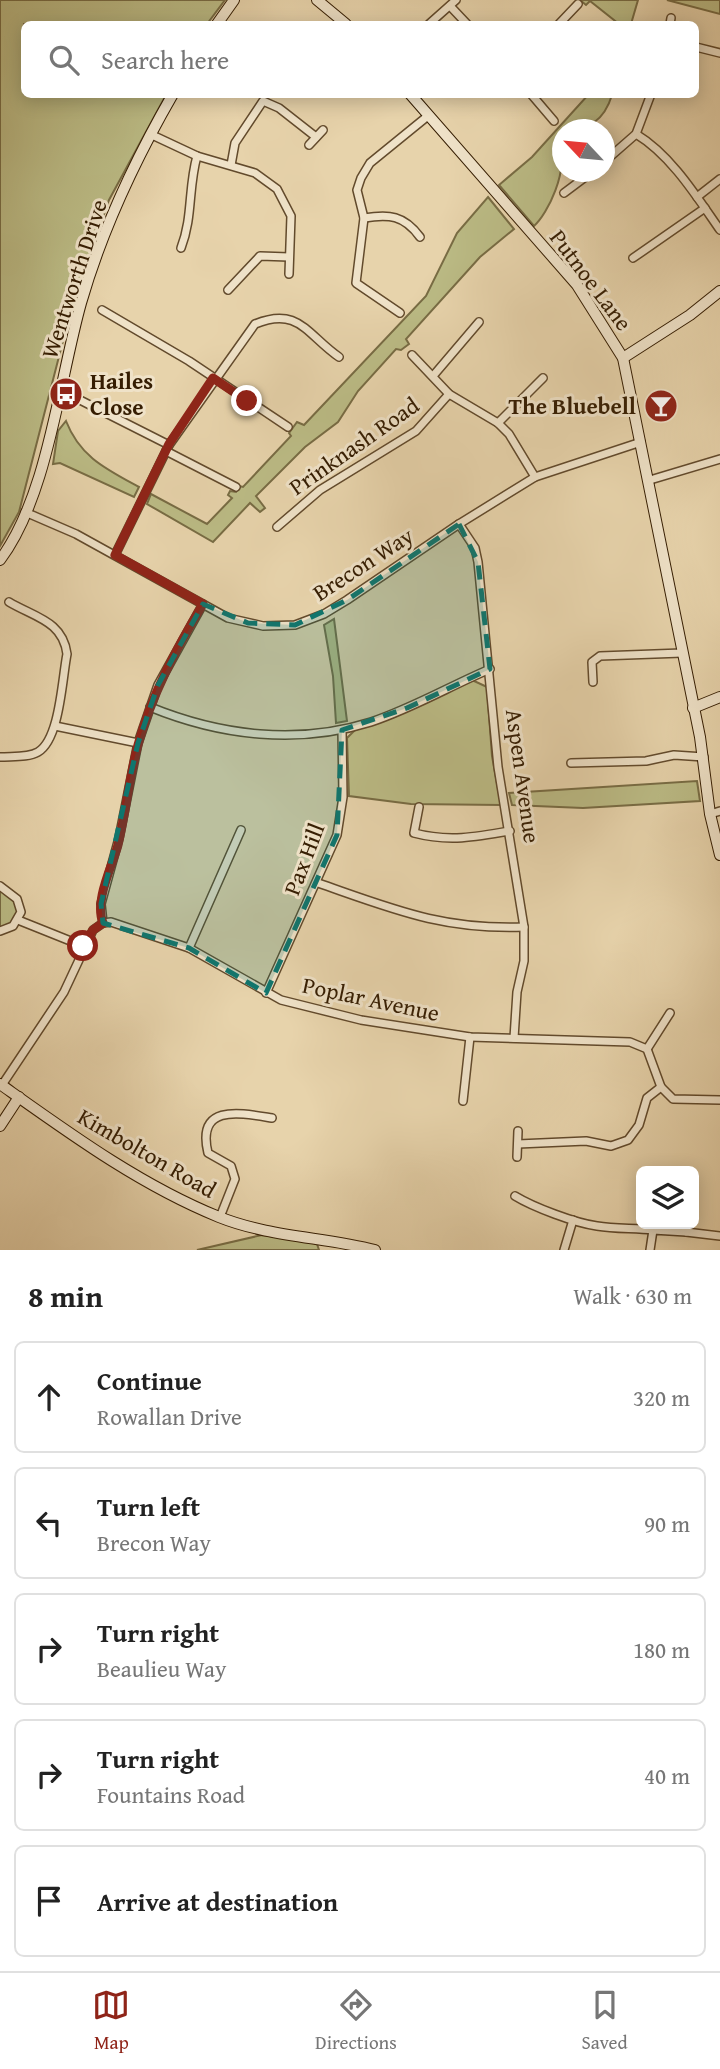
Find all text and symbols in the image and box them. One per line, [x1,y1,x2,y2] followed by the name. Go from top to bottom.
[21,21,699,98] search box
[101,40,229,79] text: Search here
[45,41,83,79] icon: search
[552,119,615,182] north arrow
[32,195,115,363] street label: Wentworth Drive
[542,222,640,337] street label: Putnoe Lane
[90,364,153,423] place label: Hailes Close
[47,375,85,413] bus stop icon: Hailes Close
[231,385,262,416] route end
[642,387,680,425] bar icon: The Bluebell
[282,388,426,503] street label: Prinknash Road
[509,389,636,422] place label: The Bluebell
[306,518,420,608] street label: Brecon Way
[498,707,549,845] street label: Aspen Avenue
[275,818,332,900] street label: Pax Hill
[67,930,98,961] route start
[300,968,443,1029] street label: Poplar Avenue
[72,1100,223,1206] street label: Kimbolton Road
[636,1166,699,1229] map controls
[636,1166,699,1229] button: layers
[28,1274,103,1318] text: 8 min
[573,1279,692,1312] text: Walk · 630 m
[97,1361,202,1400] text: Continue
[30,1378,68,1416] icon: ahead
[633,1381,690,1414] text: 320 m
[97,1400,242,1433] text: Rowallan Drive
[97,1487,200,1526] text: Turn left
[30,1504,68,1542] icon: left
[644,1507,690,1540] text: 90 m
[97,1526,211,1559] text: Brecon Way
[97,1613,219,1652] text: Turn right
[30,1630,68,1668] icon: right
[633,1633,690,1666] text: 180 m
[97,1652,226,1685] text: Beaulieu Way
[97,1739,219,1778] text: Turn right
[30,1756,68,1794] icon: right
[644,1759,690,1792] text: 40 m
[97,1778,245,1811] text: Fountains Road
[30,1882,68,1920] icon: arrive
[97,1882,338,1921] text: Arrive at destination
[92,1986,130,2056] tab: Map
[315,1986,397,2056] tab: Directions
[582,1986,628,2056] tab: Saved

